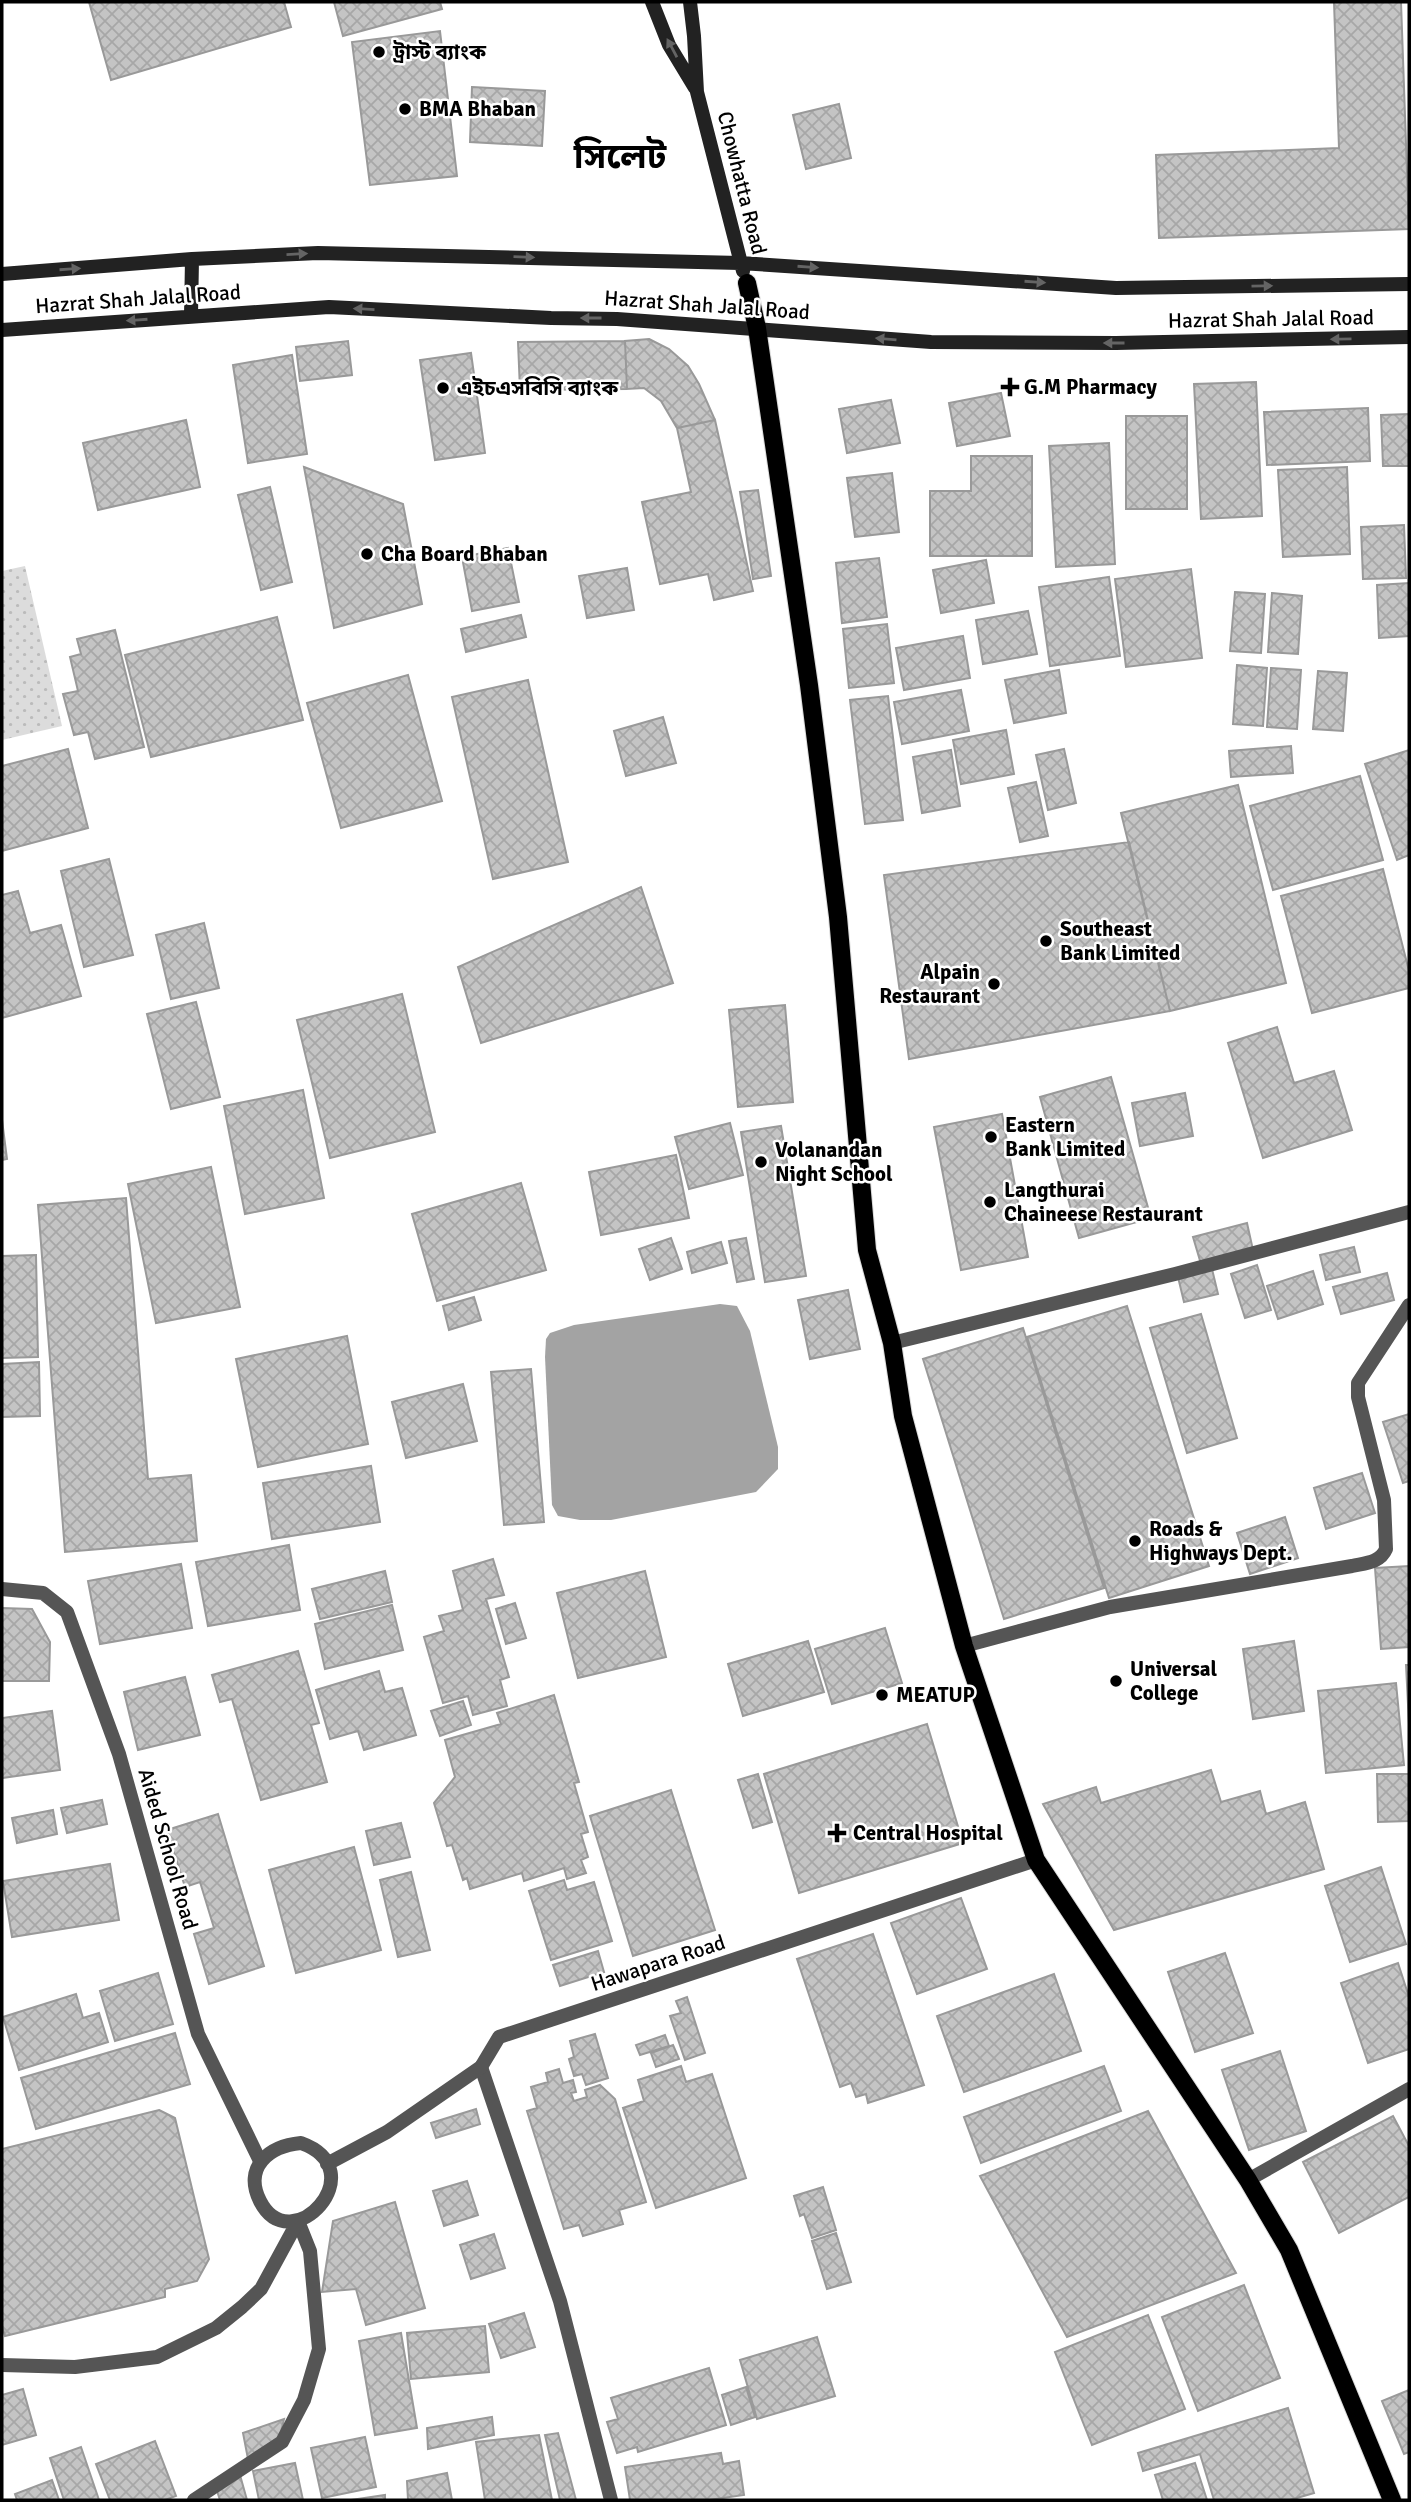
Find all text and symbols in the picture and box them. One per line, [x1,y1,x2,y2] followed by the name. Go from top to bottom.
[666,38,678,58] one-way arrow
[392,39,487,65] place label: ট্রাস্ট ব্যাংক
[371,44,387,60] marker: ট্রাস্ট ব্যাংক
[419,96,536,122] place label: BMA Bhaban
[397,101,413,117] marker: BMA Bhaban
[712,109,772,257] street label: Chowhatta Road
[573,135,667,178] district label: সিলেট
[286,249,308,260] one-way arrow
[514,251,536,263] one-way arrow
[797,262,819,273] one-way arrow
[59,263,81,274] one-way arrow
[1024,277,1046,288] one-way arrow
[34,279,242,319] street label: Hazrat Shah Jalal Road
[1252,280,1274,292] one-way arrow
[603,285,811,325] street label: Hazrat Shah Jalal Road
[353,304,375,315] one-way arrow
[1168,304,1374,334] street label: Hazrat Shah Jalal Road
[580,313,602,324] one-way arrow
[126,315,148,326] one-way arrow
[875,333,897,344] one-way arrow
[1330,333,1352,344] one-way arrow
[1102,337,1124,349] one-way arrow
[1024,374,1157,400] place label: G.M Pharmacy
[457,375,619,401] place label: এইচএসবিসি ব্যাংক
[1002,379,1018,395] marker: G.M Pharmacy
[435,380,451,396] marker: এইচএসবিসি ব্যাংক
[381,541,548,567] place label: Cha Board Bhaban
[359,546,375,562] marker: Cha Board Bhaban
[1060,916,1180,966] place label: Southeast Bank Limited
[1038,933,1054,949] marker: Southeast Bank Limited
[879,959,980,1009] place label: Alpain Restaurant
[986,976,1002,992] marker: Alpain Restaurant
[1005,1112,1125,1162] place label: Eastern Bank Limited
[983,1129,999,1145] marker: Eastern Bank Limited
[775,1137,893,1187] place label: Volanandan Night School
[753,1154,769,1170] marker: Volanandan Night School
[1004,1177,1203,1227] place label: Langthurai Chaineese Restaurant
[982,1194,998,1210] marker: Langthurai Chaineese Restaurant
[1149,1516,1292,1566] place label: Roads & Highways Dept.
[1127,1533,1143,1549] marker: Roads & Highways Dept.
[1130,1656,1217,1706] place label: Universal College
[1108,1673,1124,1689] marker: Universal College
[896,1682,975,1708] place label: MEATUP
[874,1687,890,1703] marker: MEATUP
[133,1765,203,1933] street label: Aided School Road
[853,1820,1003,1846] place label: Central Hospital
[827,1823,847,1843] marker: Central Hospital
[588,1929,728,1997] street label: Hawapara Road

